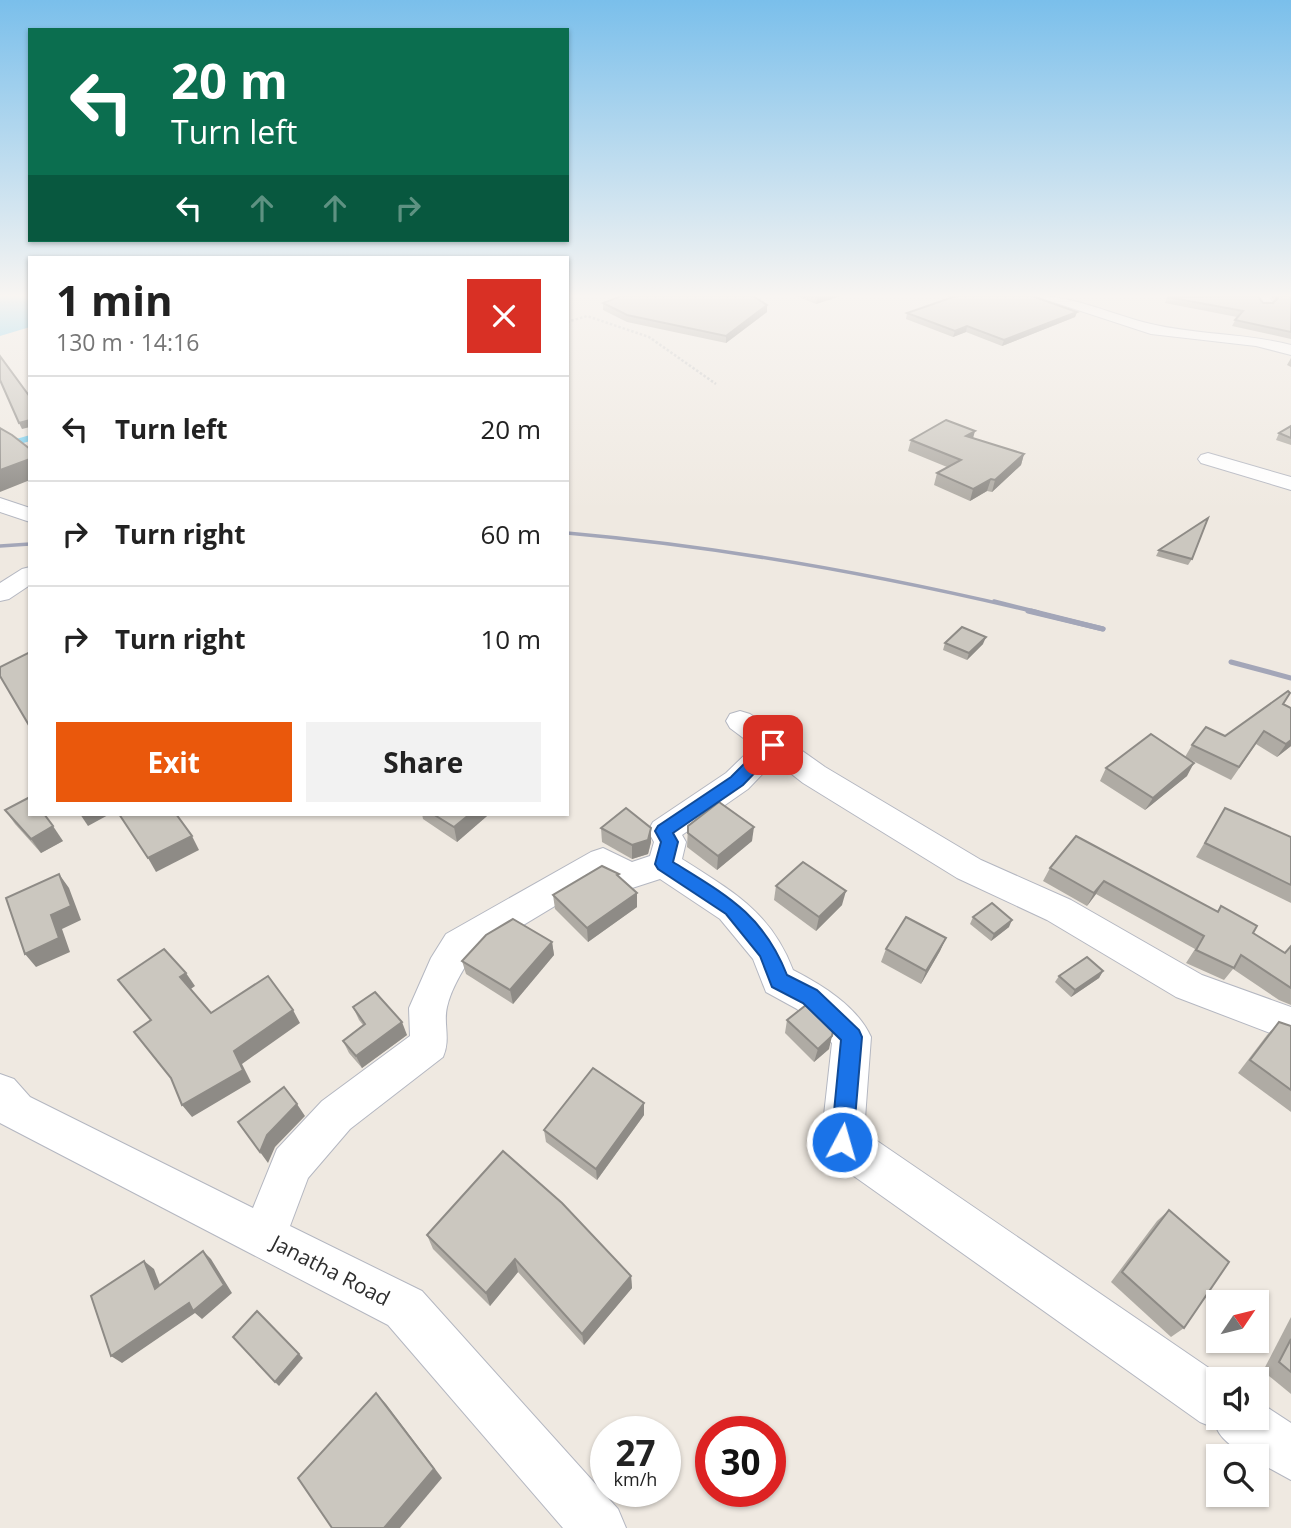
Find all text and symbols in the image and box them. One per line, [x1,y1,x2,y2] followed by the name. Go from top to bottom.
[171,47,288,113] text: 20 m
[56,56,147,147] icon: left
[171,110,297,153] text: Turn left
[170,189,208,227] icon: left
[243,189,281,227] icon: ahead
[316,189,354,227] icon: ahead
[389,189,427,227] icon: right
[56,271,173,328] text: 1 min
[467,279,541,353] button: close
[56,326,199,358] text: 130 m · 14:16
[56,410,94,448] icon: left
[115,411,227,447] text: Turn left
[480,411,541,447] text: 20 m
[56,515,94,553] icon: right
[115,516,246,552] text: Turn right
[480,516,541,552] text: 60 m
[56,620,94,658] icon: right
[115,621,246,657] text: Turn right
[480,621,541,657] text: 10 m
[743,715,803,775] pin
[56,722,292,802] button: Exit
[306,722,541,802] button: Share
[754,726,792,764] icon: arrive
[805,1105,879,1179] position arrow
[265,1227,395,1312] street label: Janatha Road
[1206,1290,1269,1353] north arrow
[1206,1290,1269,1507] map controls
[1206,1367,1269,1430] button: sound
[695,1416,786,1507] speed limit sign: 30
[615,1429,656,1476] text: 27
[1206,1444,1269,1507] button: search
[614,1467,657,1491] text: km/h

